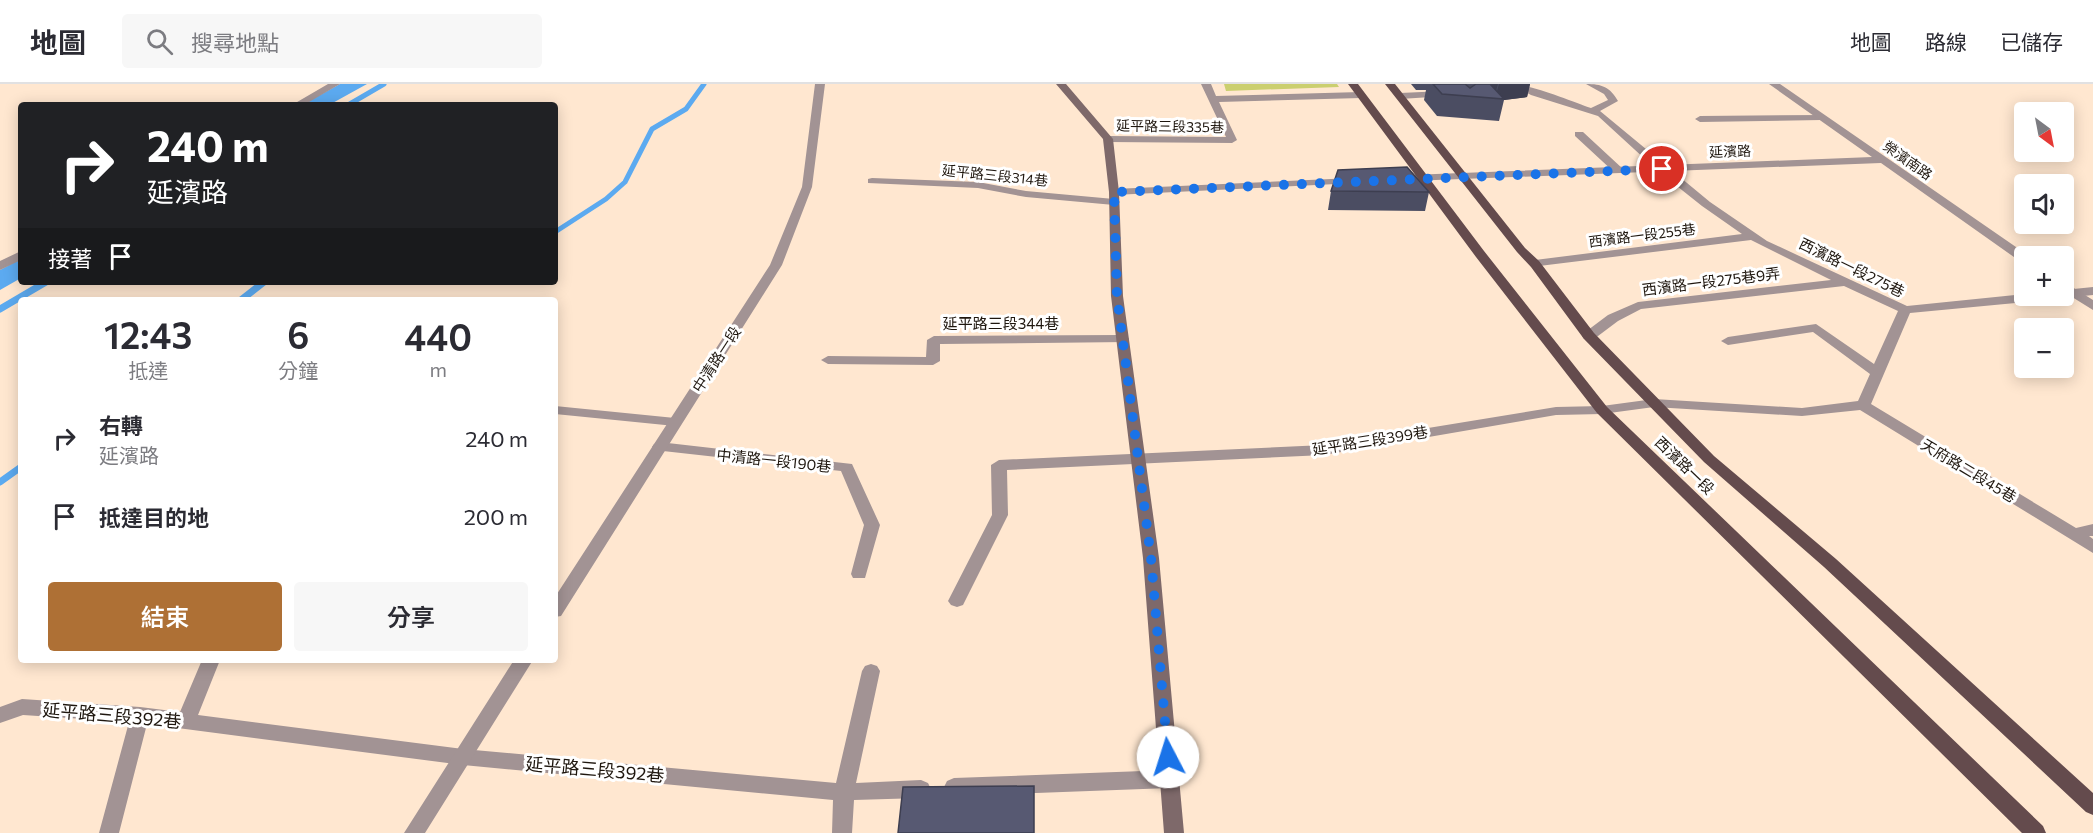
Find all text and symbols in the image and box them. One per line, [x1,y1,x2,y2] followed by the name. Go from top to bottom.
[122,14,542,68] search box
[30,25,86,59] text: 地圖
[143,25,176,58] icon: search
[191,29,279,56] text: 搜尋地點
[1850,29,1892,54] text: 地圖
[1925,29,1967,54] text: 路線
[2000,29,2063,54] text: 已儲存
[2014,102,2074,162] north arrow
[2014,102,2074,378] map controls
[1116,117,1224,135] street label: 延平路三段335巷
[147,119,269,171] text: 240 m
[48,126,126,204] icon: right
[1880,137,1936,183] street label: 榮濱南路
[1709,142,1751,160] street label: 延濱路
[1636,143,1687,194] pin
[1645,152,1678,185] icon: arrive
[941,161,1049,189] street label: 延平路三段314巷
[2014,174,2074,234] button: sound
[147,175,228,208] text: 延濱路
[1587,220,1697,250] street label: 西濱路一段255巷
[1796,234,1908,300] street label: 西濱路一段275巷
[104,240,137,273] icon: arrive
[48,245,92,272] text: 接著
[2014,246,2074,306] button: +
[1641,264,1781,298] street label: 西濱路一段275巷9弄
[104,312,192,356] text: 12:43
[287,312,309,356] text: 6
[404,314,472,358] text: 440
[943,314,1059,332] street label: 延平路三段344巷
[2014,318,2074,378] button: −
[688,323,744,395] street label: 中清路一段
[429,357,447,381] text: m
[128,358,168,382] text: 抵達
[278,358,318,382] text: 分鐘
[99,412,143,439] text: 右轉
[48,422,81,455] icon: right
[1311,422,1429,458] street label: 延平路三段399巷
[465,425,528,452] text: 240 m
[1652,432,1718,498] street label: 西濱路一段
[1918,435,2020,505] street label: 天府路二段45巷
[99,443,159,467] text: 延濱路
[716,445,832,475] street label: 中清路一段190巷
[48,500,81,533] icon: arrive
[464,503,528,530] text: 200 m
[99,504,209,531] text: 抵達目的地
[48,582,282,651] button: 結束
[294,582,528,651] button: 分享
[42,698,182,732] street label: 延平路三段392巷
[1136,725,1200,789] position arrow
[525,752,665,786] street label: 延平路三段392巷

